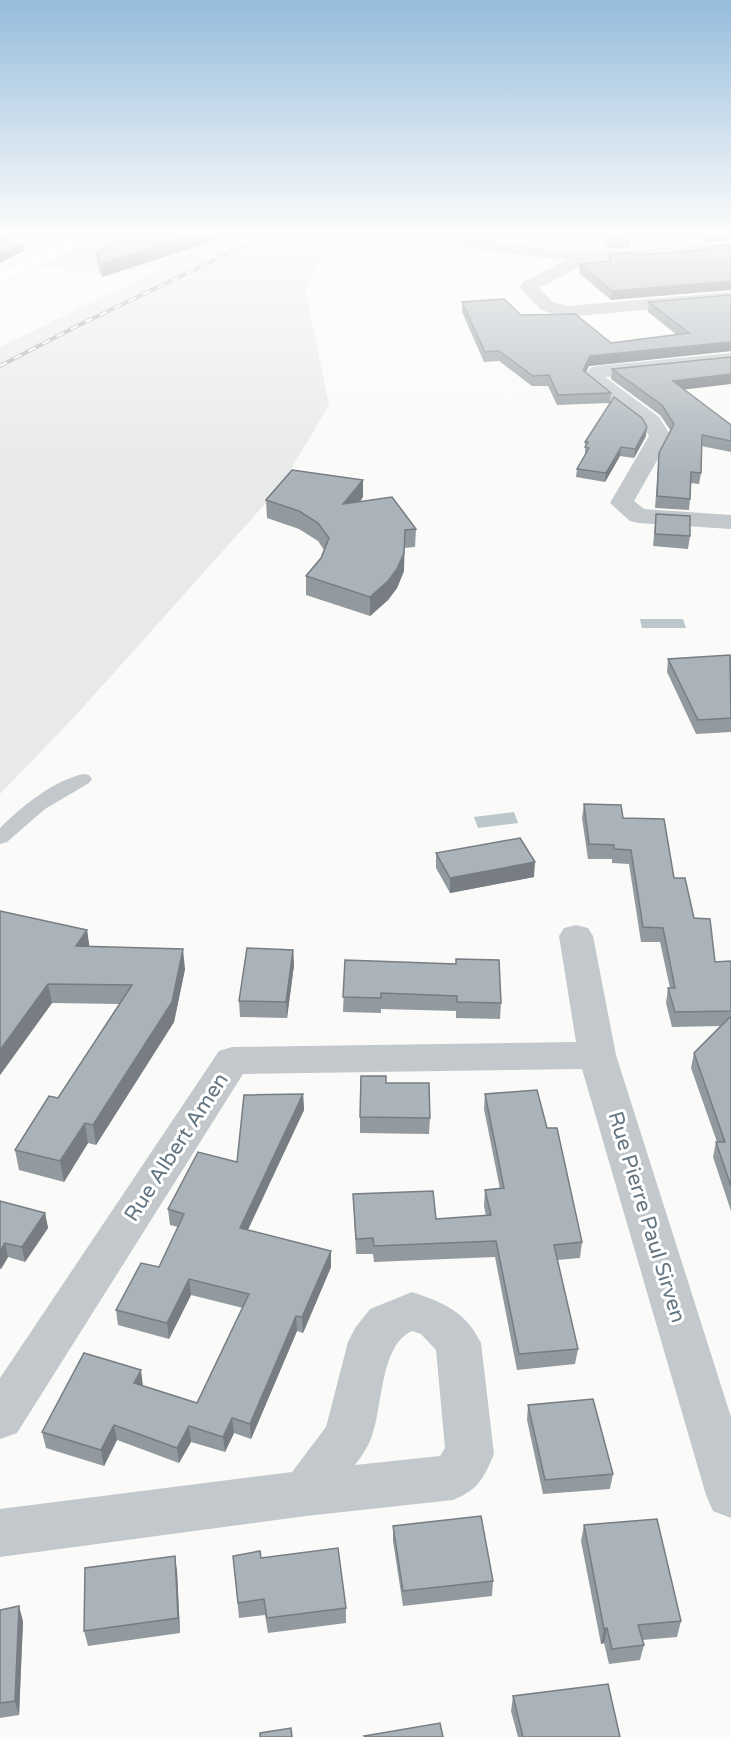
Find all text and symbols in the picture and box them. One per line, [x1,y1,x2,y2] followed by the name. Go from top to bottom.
[119,1068,234,1226] street label: Rue Albert Amen
[602,1108,691,1326] street label: Rue Pierre Paul Sirven

